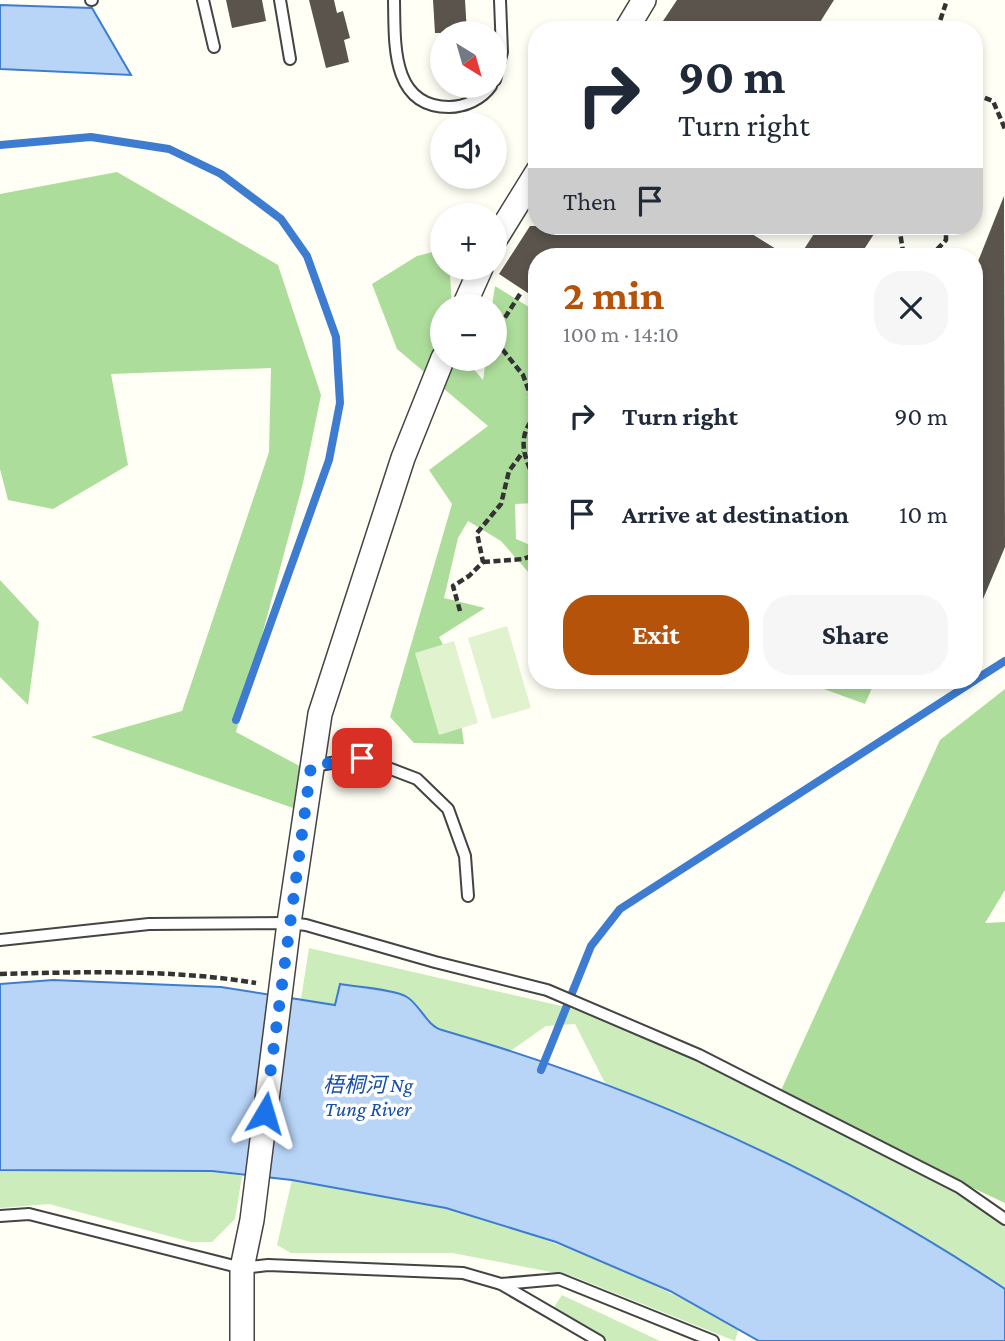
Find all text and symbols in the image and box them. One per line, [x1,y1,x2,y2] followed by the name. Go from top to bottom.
[430,21,508,98] north arrow
[430,21,507,371] map controls
[563,49,654,140] icon: right
[678,49,785,104] text: 90 m
[678,107,810,143] text: Turn right
[430,112,507,189] button: sound
[631,182,669,220] icon: arrive
[563,187,617,216] text: Then
[430,203,507,280] button: +
[563,271,664,318] text: 2 min
[874,271,948,345] button: close
[430,294,507,371] button: −
[563,321,679,347] text: 100 m · 14:10
[563,397,601,435] icon: right
[622,402,738,431] text: Turn right
[894,402,948,431] text: 90 m
[563,495,601,533] icon: arrive
[622,500,849,529] text: Arrive at destination
[899,500,948,529] text: 10 m
[563,595,749,675] button: Exit
[763,595,948,675] button: Share
[332,728,392,788] pin
[343,739,381,777] icon: arrive
[323,1073,414,1121] water label: 梧桐河 Ng Tung River
[228,1076,302,1150] position arrow

